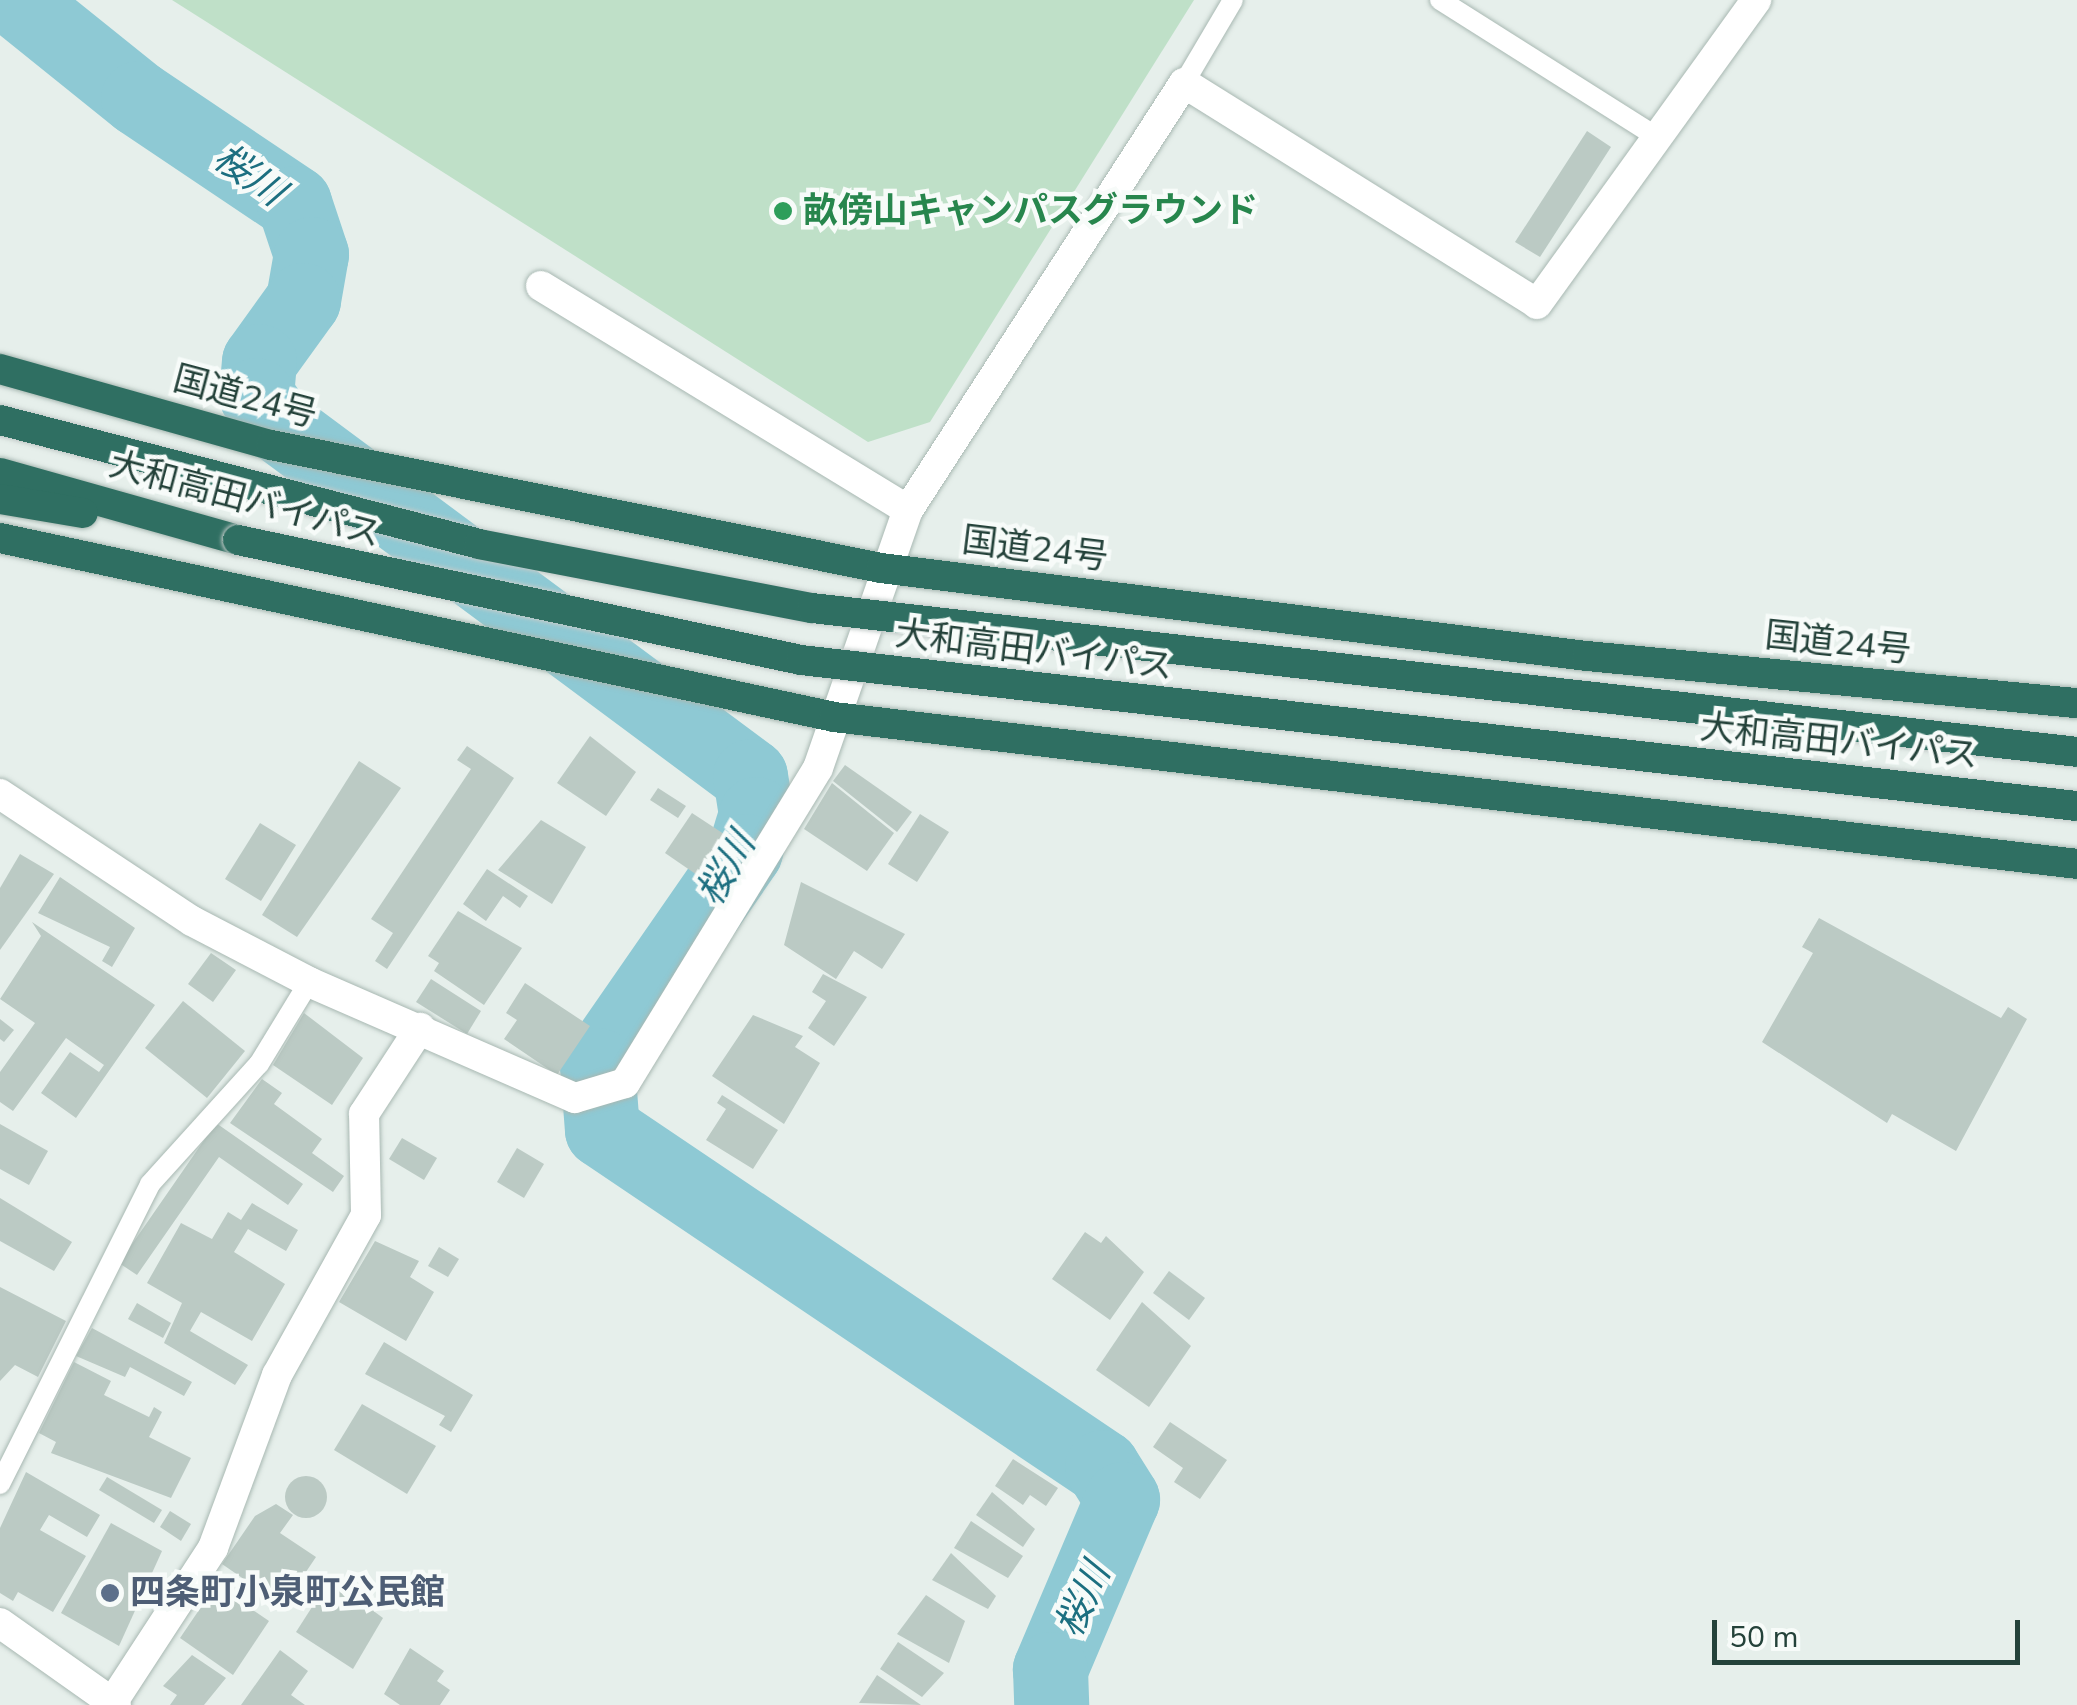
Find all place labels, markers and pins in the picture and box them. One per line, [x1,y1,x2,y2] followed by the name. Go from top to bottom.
[803,190,1258,232] place label: 畝傍山キャンパスグラウンド
[772,200,794,222] marker: 畝傍山キャンパスグラウンド
[130,1572,445,1614] place label: 四条町小泉町公民館
[99,1582,121,1604] marker: 四条町小泉町公民館

